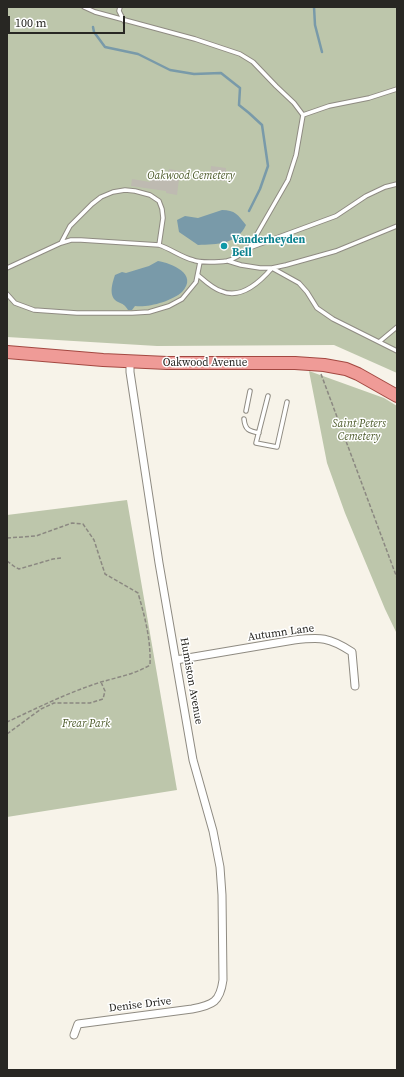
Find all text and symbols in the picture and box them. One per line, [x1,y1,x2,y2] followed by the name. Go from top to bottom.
[10,8,127,34] scale bar
[15,15,47,31] text: 100 m
[147,169,235,183] park label: Oakwood Cemetery
[232,233,305,259] place label: Vanderheyden Bell
[219,241,229,251] marker: Vanderheyden Bell
[163,356,247,370] street label: Oakwood Avenue
[332,417,386,443] park label: Saint Peters Cemetery
[247,622,315,644] street label: Autumn Lane
[177,637,205,725] street label: Humiston Avenue
[62,717,110,731] park label: Frear Park
[108,995,172,1015] street label: Denise Drive

